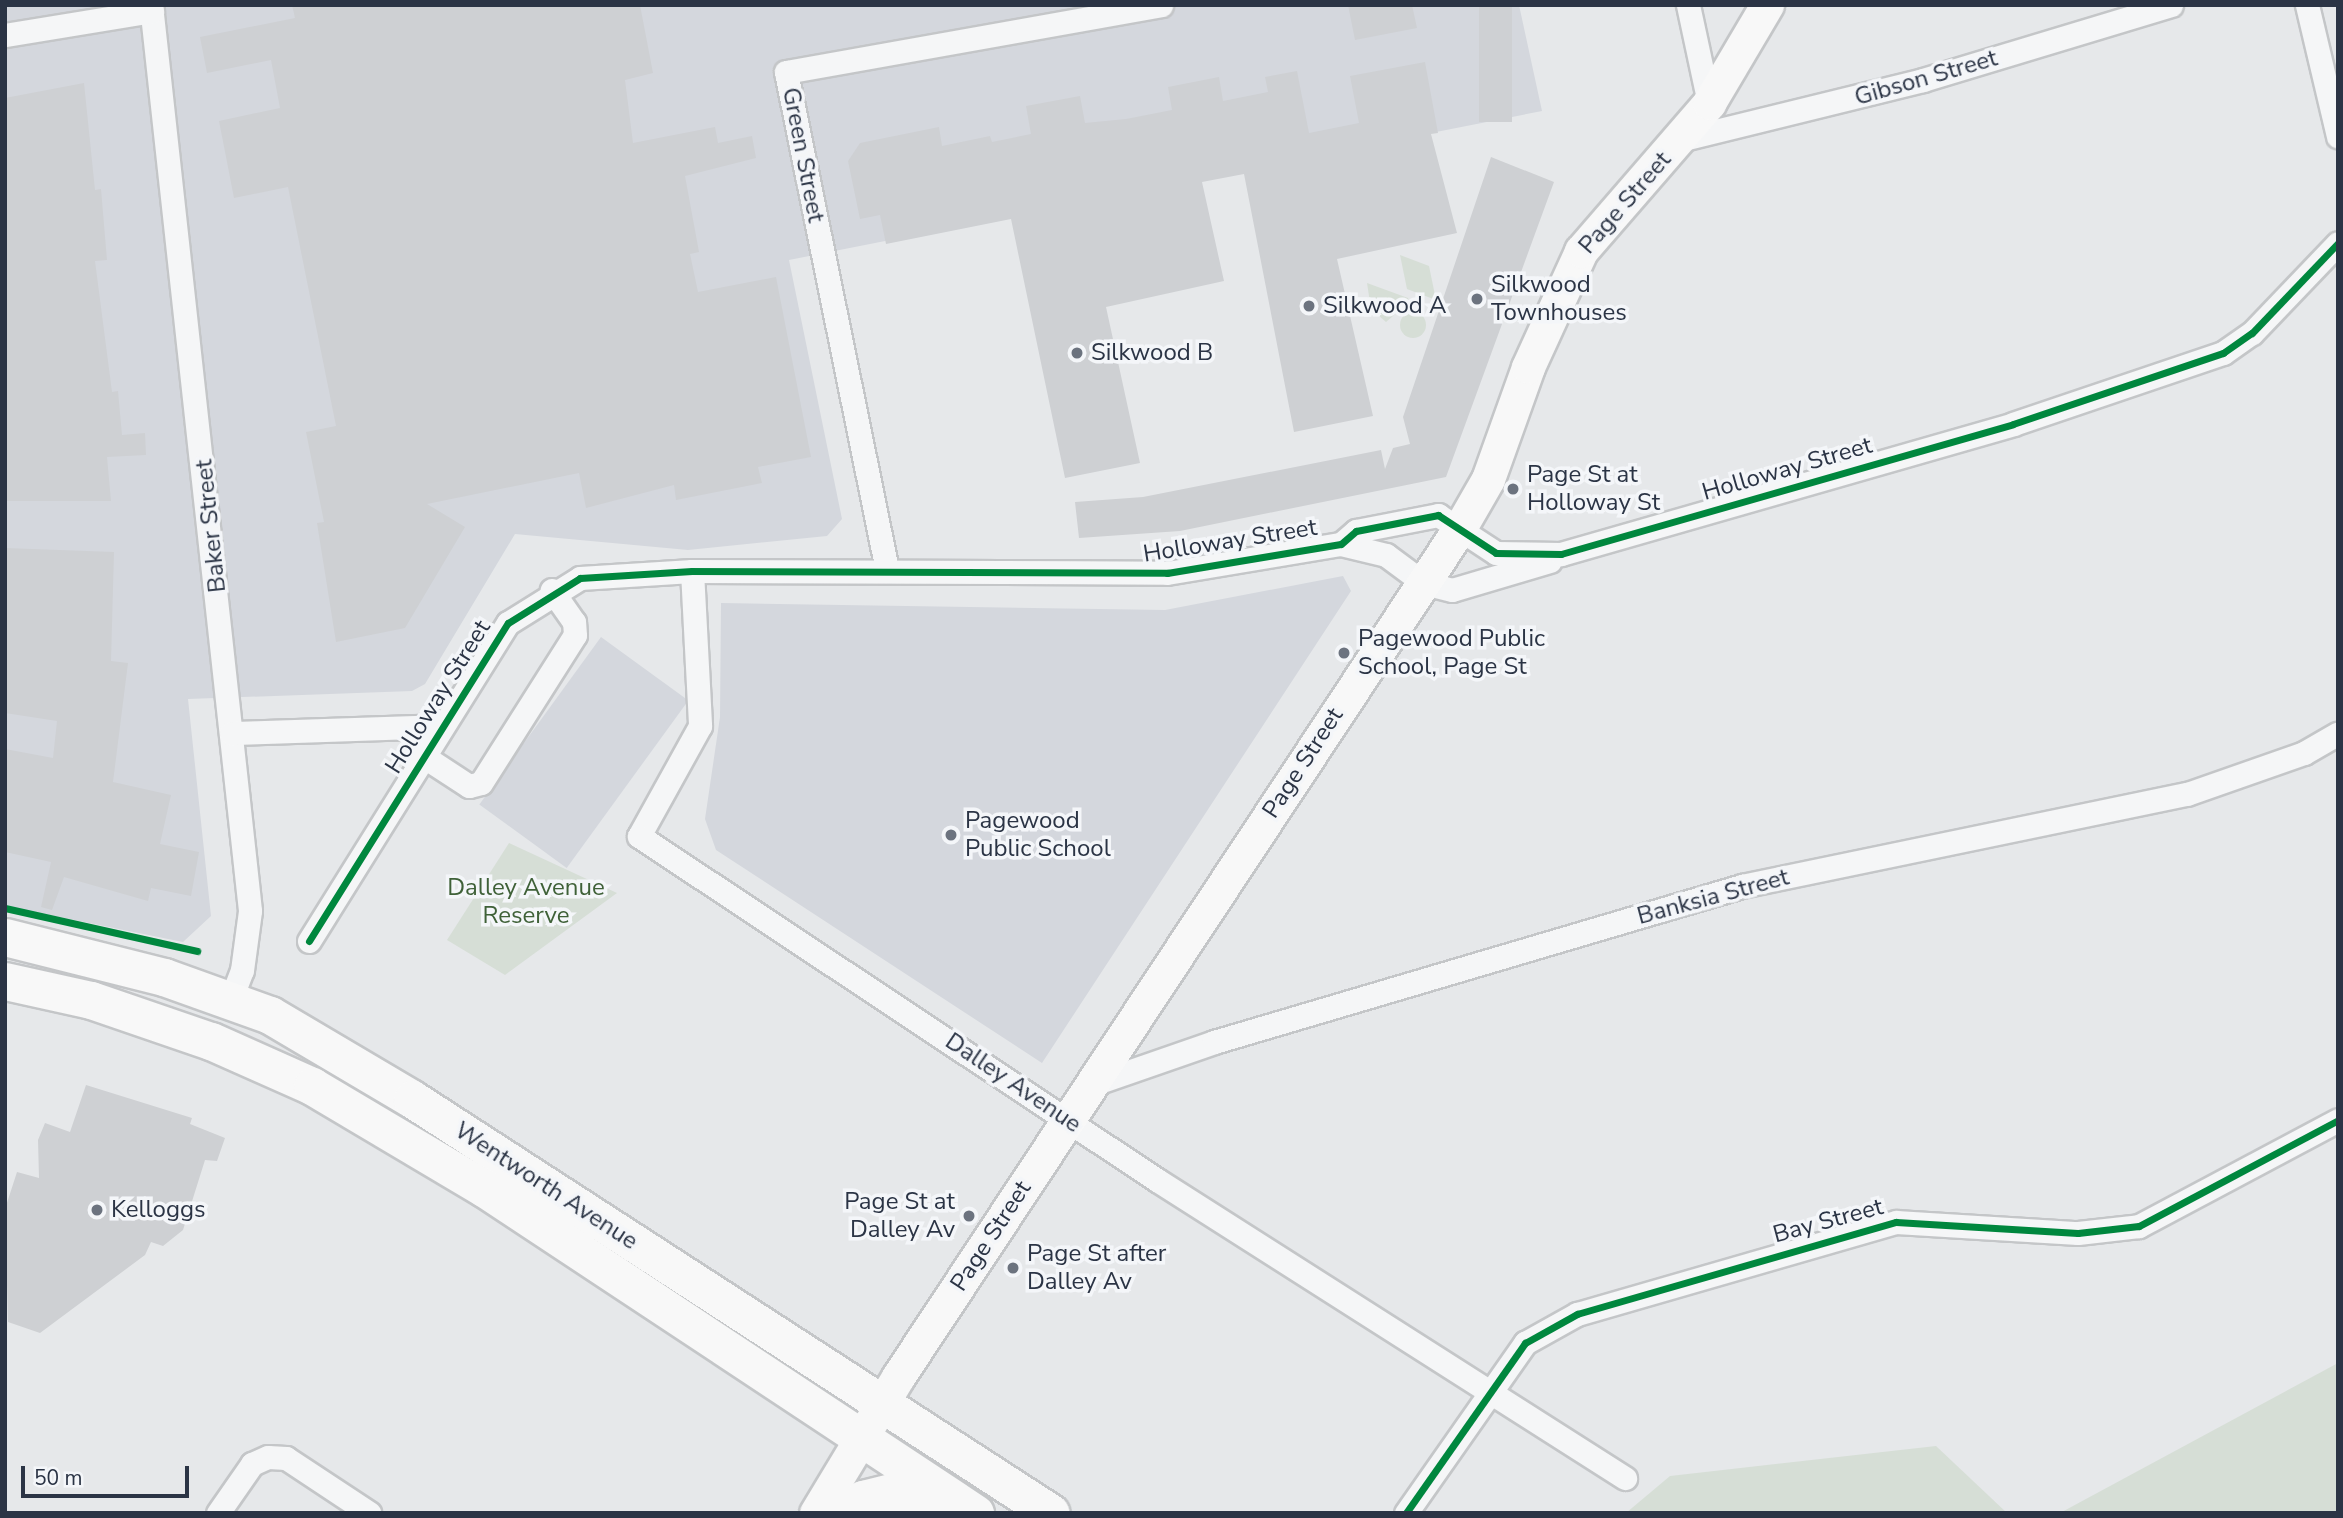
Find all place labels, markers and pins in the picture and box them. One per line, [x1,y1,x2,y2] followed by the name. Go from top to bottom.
[1491,271,1627,327] place label: Silkwood Townhouses
[1469,291,1485,307] marker: Silkwood Townhouses
[1323,292,1446,320] place label: Silkwood A
[1301,298,1317,314] marker: Silkwood A
[1091,339,1213,367] place label: Silkwood B
[1069,345,1085,361] marker: Silkwood B
[1527,461,1660,517] place label: Page St at Holloway St
[1505,481,1521,497] marker: Page St at Holloway St
[1358,625,1545,681] place label: Pagewood Public School, Page St
[1336,645,1352,661] marker: Pagewood Public School, Page St
[965,807,1111,863] place label: Pagewood Public School
[943,827,959,843] marker: Pagewood Public School
[844,1188,955,1244] place label: Page St at Dalley Av
[111,1196,206,1224] place label: Kelloggs
[89,1202,105,1218] marker: Kelloggs
[961,1208,977,1224] marker: Page St at Dalley Av
[1027,1240,1166,1296] place label: Page St after Dalley Av
[1005,1260,1021,1276] marker: Page St after Dalley Av

